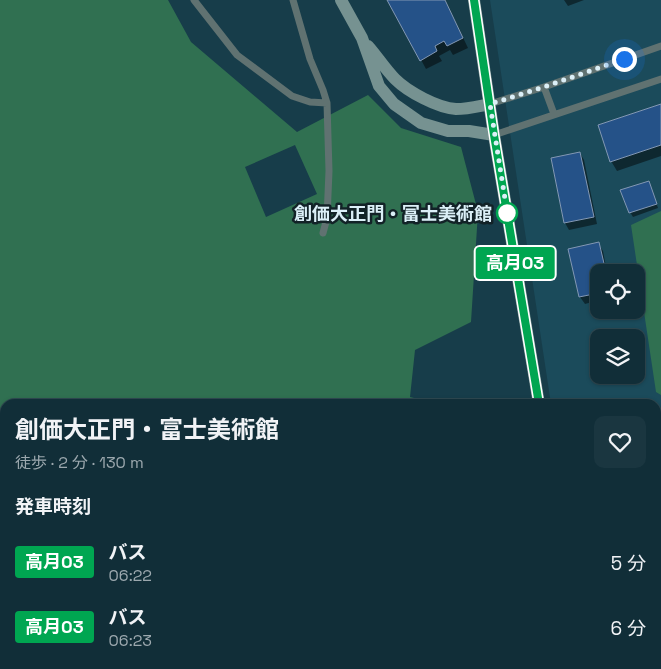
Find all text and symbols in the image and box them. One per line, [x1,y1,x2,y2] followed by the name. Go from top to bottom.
[612,47,637,72] your location
[294,202,492,225] place label: 創価大正門・富士美術館
[496,202,518,224] marker: 創価大正門・富士美術館
[480,247,550,279] line badge: 高月03
[486,251,544,274] text: 高月03
[590,264,645,384] map controls
[590,264,645,319] button: locate
[590,329,645,384] button: layers
[15,414,279,445] text: 創価大正門・富士美術館
[594,416,646,468] button: heart
[15,452,144,473] text: 徒歩 · 2 分 · 130 m
[15,494,91,519] text: 発車時刻
[109,540,147,565] text: バス
[25,550,84,573] text: 高月03
[611,551,646,576] text: 5 分
[109,565,152,586] text: 06:22
[109,605,147,630] text: バス
[25,615,84,638] text: 高月03
[610,616,646,641] text: 6 分
[109,630,152,651] text: 06:23

